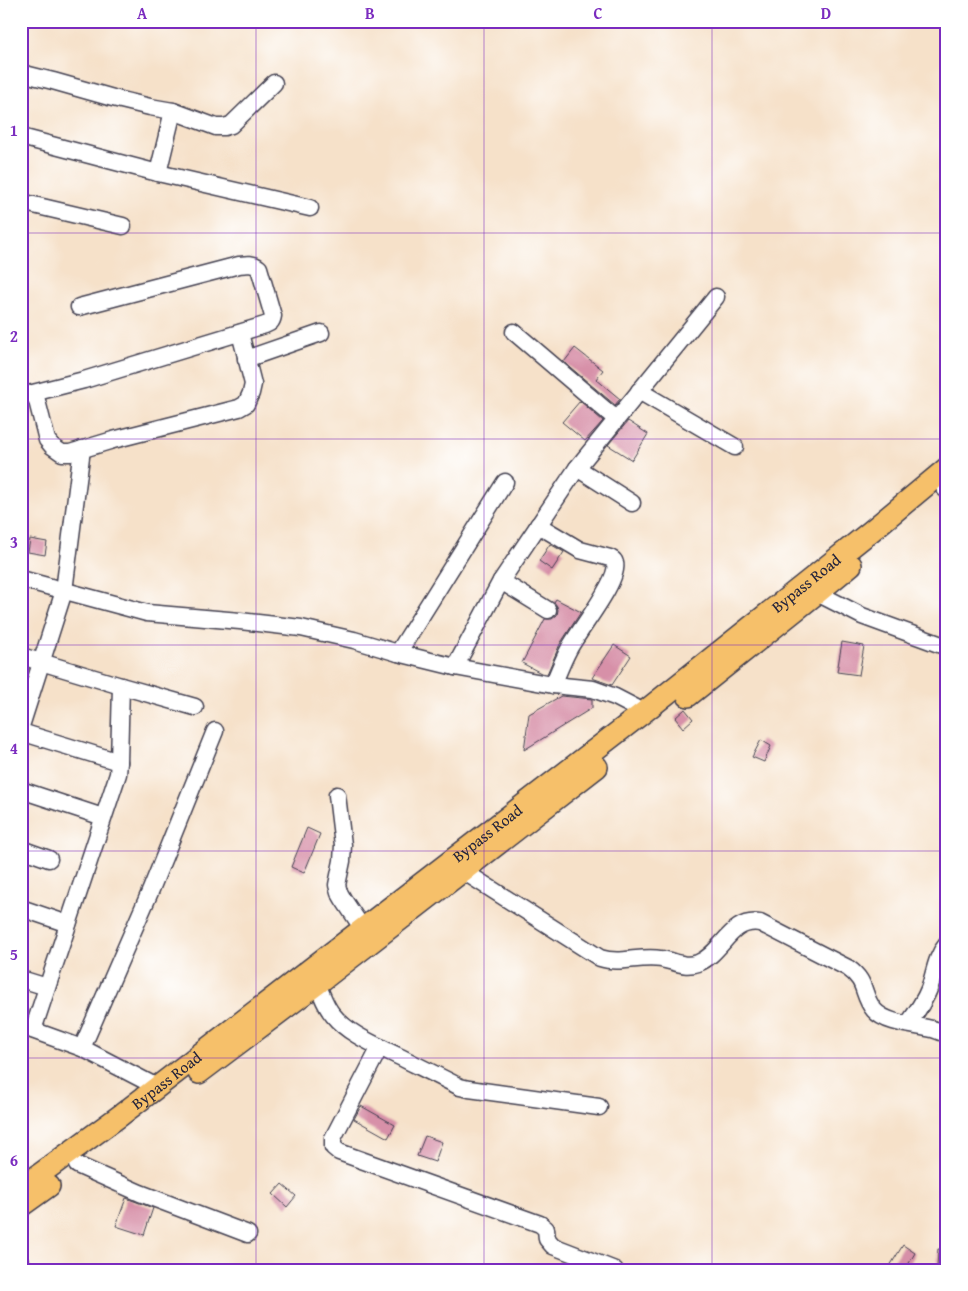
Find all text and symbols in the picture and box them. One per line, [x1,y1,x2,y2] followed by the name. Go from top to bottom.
[137,1,148,25] text: A
[365,1,375,25] text: B
[593,1,603,25] text: C
[821,1,831,25] text: D
[10,118,18,142] text: 1
[10,324,18,348] text: 2
[10,530,18,554] text: 3
[766,548,846,618] street label: Bypass Road
[10,736,18,760] text: 4
[447,798,528,868] street label: Bypass Road
[10,942,18,966] text: 5
[126,1045,207,1115] street label: Bypass Road
[10,1148,18,1172] text: 6

